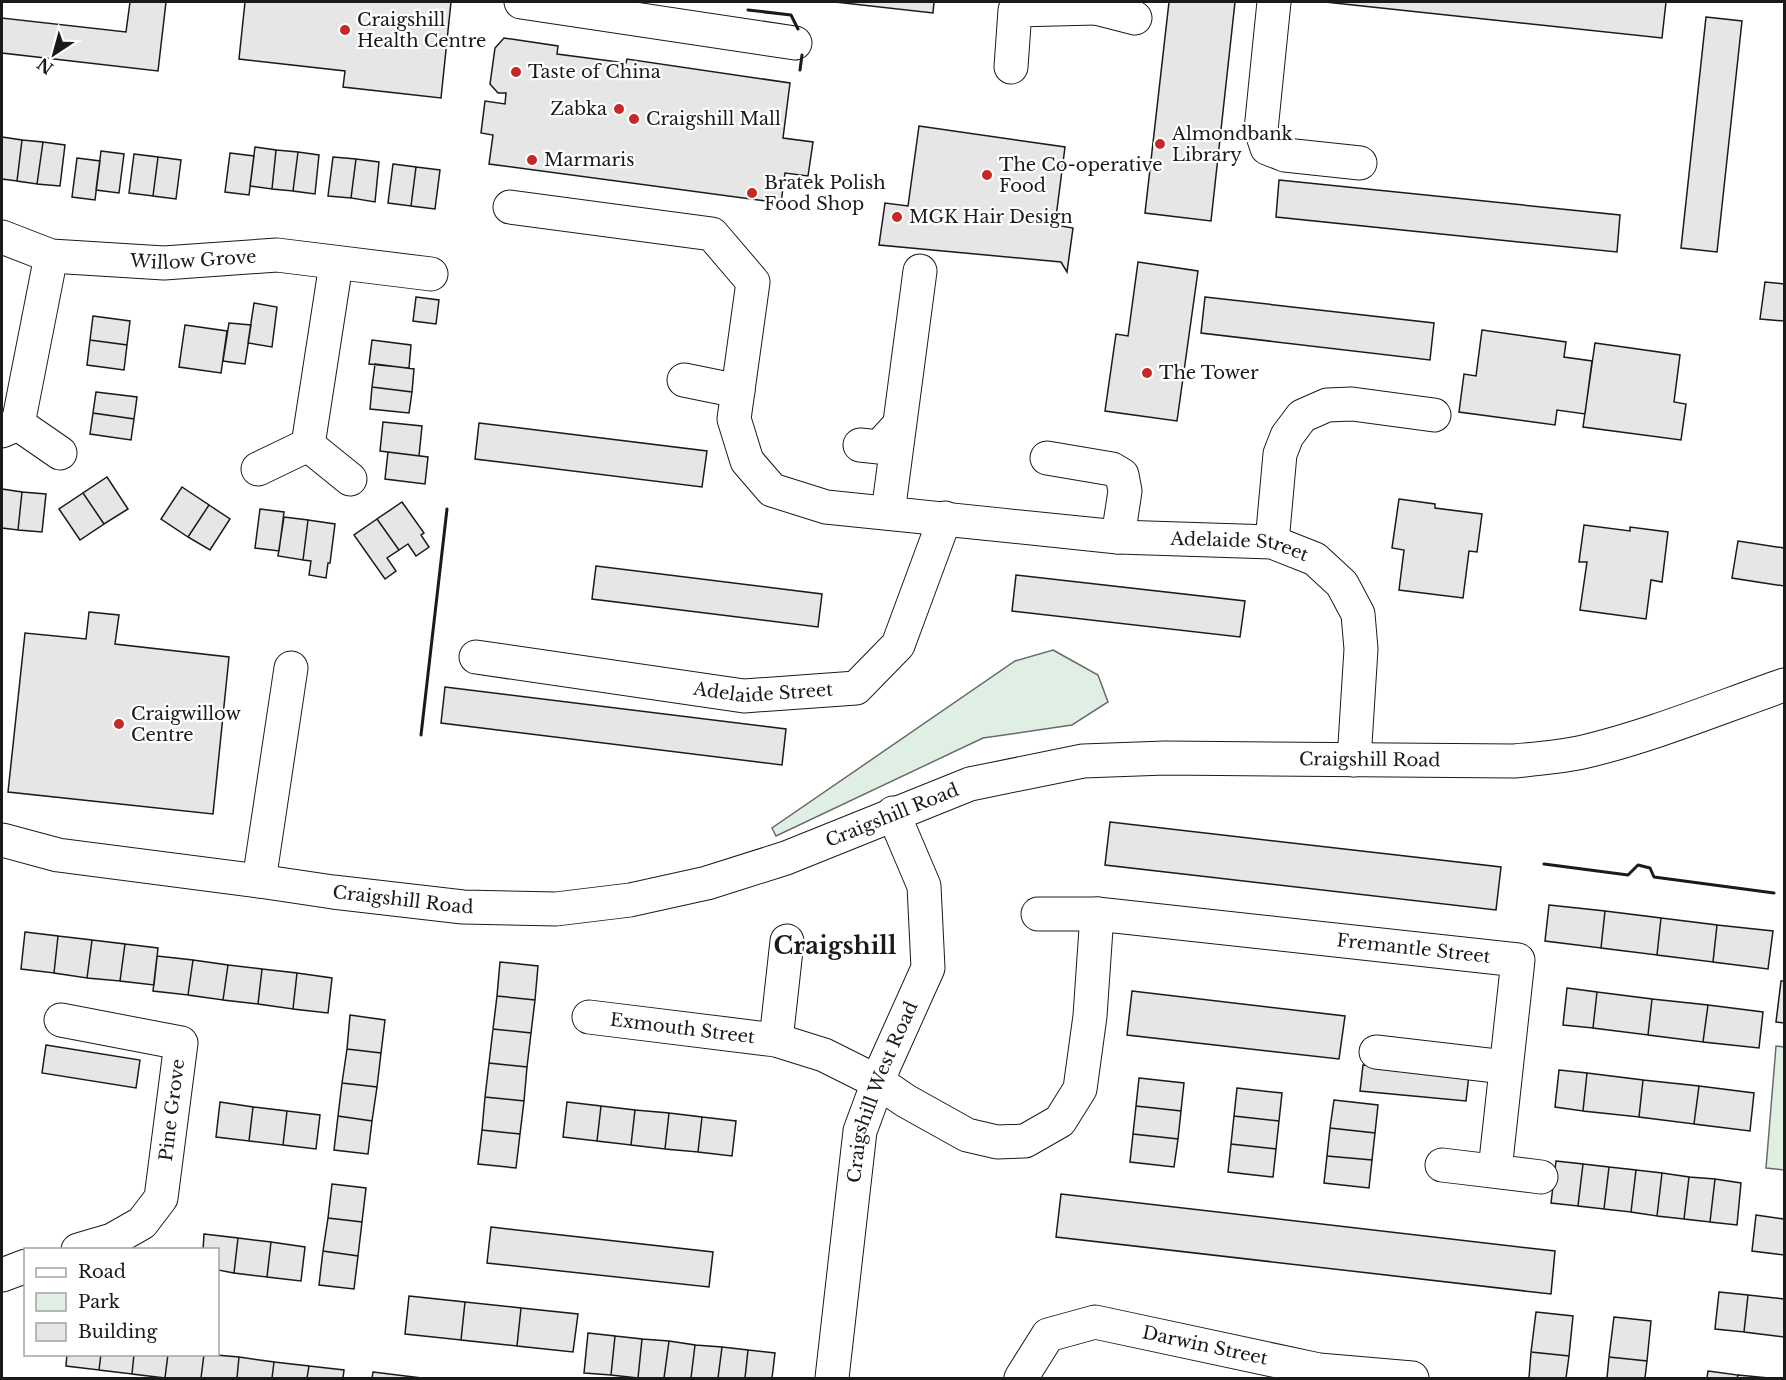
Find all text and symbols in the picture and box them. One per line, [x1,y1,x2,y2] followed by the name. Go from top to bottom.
[357,9,486,52] place label: Craigshill Health Centre
[338,23,352,37] marker: Craigshill Health Centre
[24,24,84,84] north arrow
[33,54,57,79] text: N
[528,61,661,83] place label: Taste of China
[509,65,523,79] marker: Taste of China
[550,98,607,120] place label: Zabka
[612,102,626,116] marker: Zabka
[646,108,781,130] place label: Craigshill Mall
[627,112,641,126] marker: Craigshill Mall
[1171,123,1293,166] place label: Almondbank Library
[1153,137,1167,151] marker: Almondbank Library
[544,149,634,171] place label: Marmaris
[525,153,539,167] marker: Marmaris
[999,154,1162,197] place label: The Co-operative Food
[980,168,994,182] marker: The Co-operative Food
[764,172,886,215] place label: Bratek Polish Food Shop
[745,186,759,200] marker: Bratek Polish Food Shop
[909,206,1073,228] place label: MGK Hair Design
[890,210,904,224] marker: MGK Hair Design
[128,245,257,274] street label: Willow Grove
[1159,362,1259,384] place label: The Tower
[1140,366,1154,380] marker: The Tower
[1169,528,1312,566] street label: Adelaide Street
[691,678,834,707] street label: Adelaide Street
[131,703,241,746] place label: Craigwillow Centre
[112,717,126,731] marker: Craigwillow Centre
[1299,748,1441,771] street label: Craigshill Road
[822,779,962,852] street label: Craigshill Road
[332,881,474,918] street label: Craigshill Road
[1335,929,1492,968] street label: Fremantle Street
[774,931,897,960] district label: Craigshill
[843,998,923,1184] street label: Craigshill West Road
[609,1009,756,1048] street label: Exmouth Street
[155,1058,189,1162] street label: Pine Grove
[24,1248,219,1356] legend
[78,1261,126,1283] text: Road
[78,1291,120,1313] text: Park
[78,1321,157,1343] text: Building
[1140,1321,1270,1370] street label: Darwin Street

